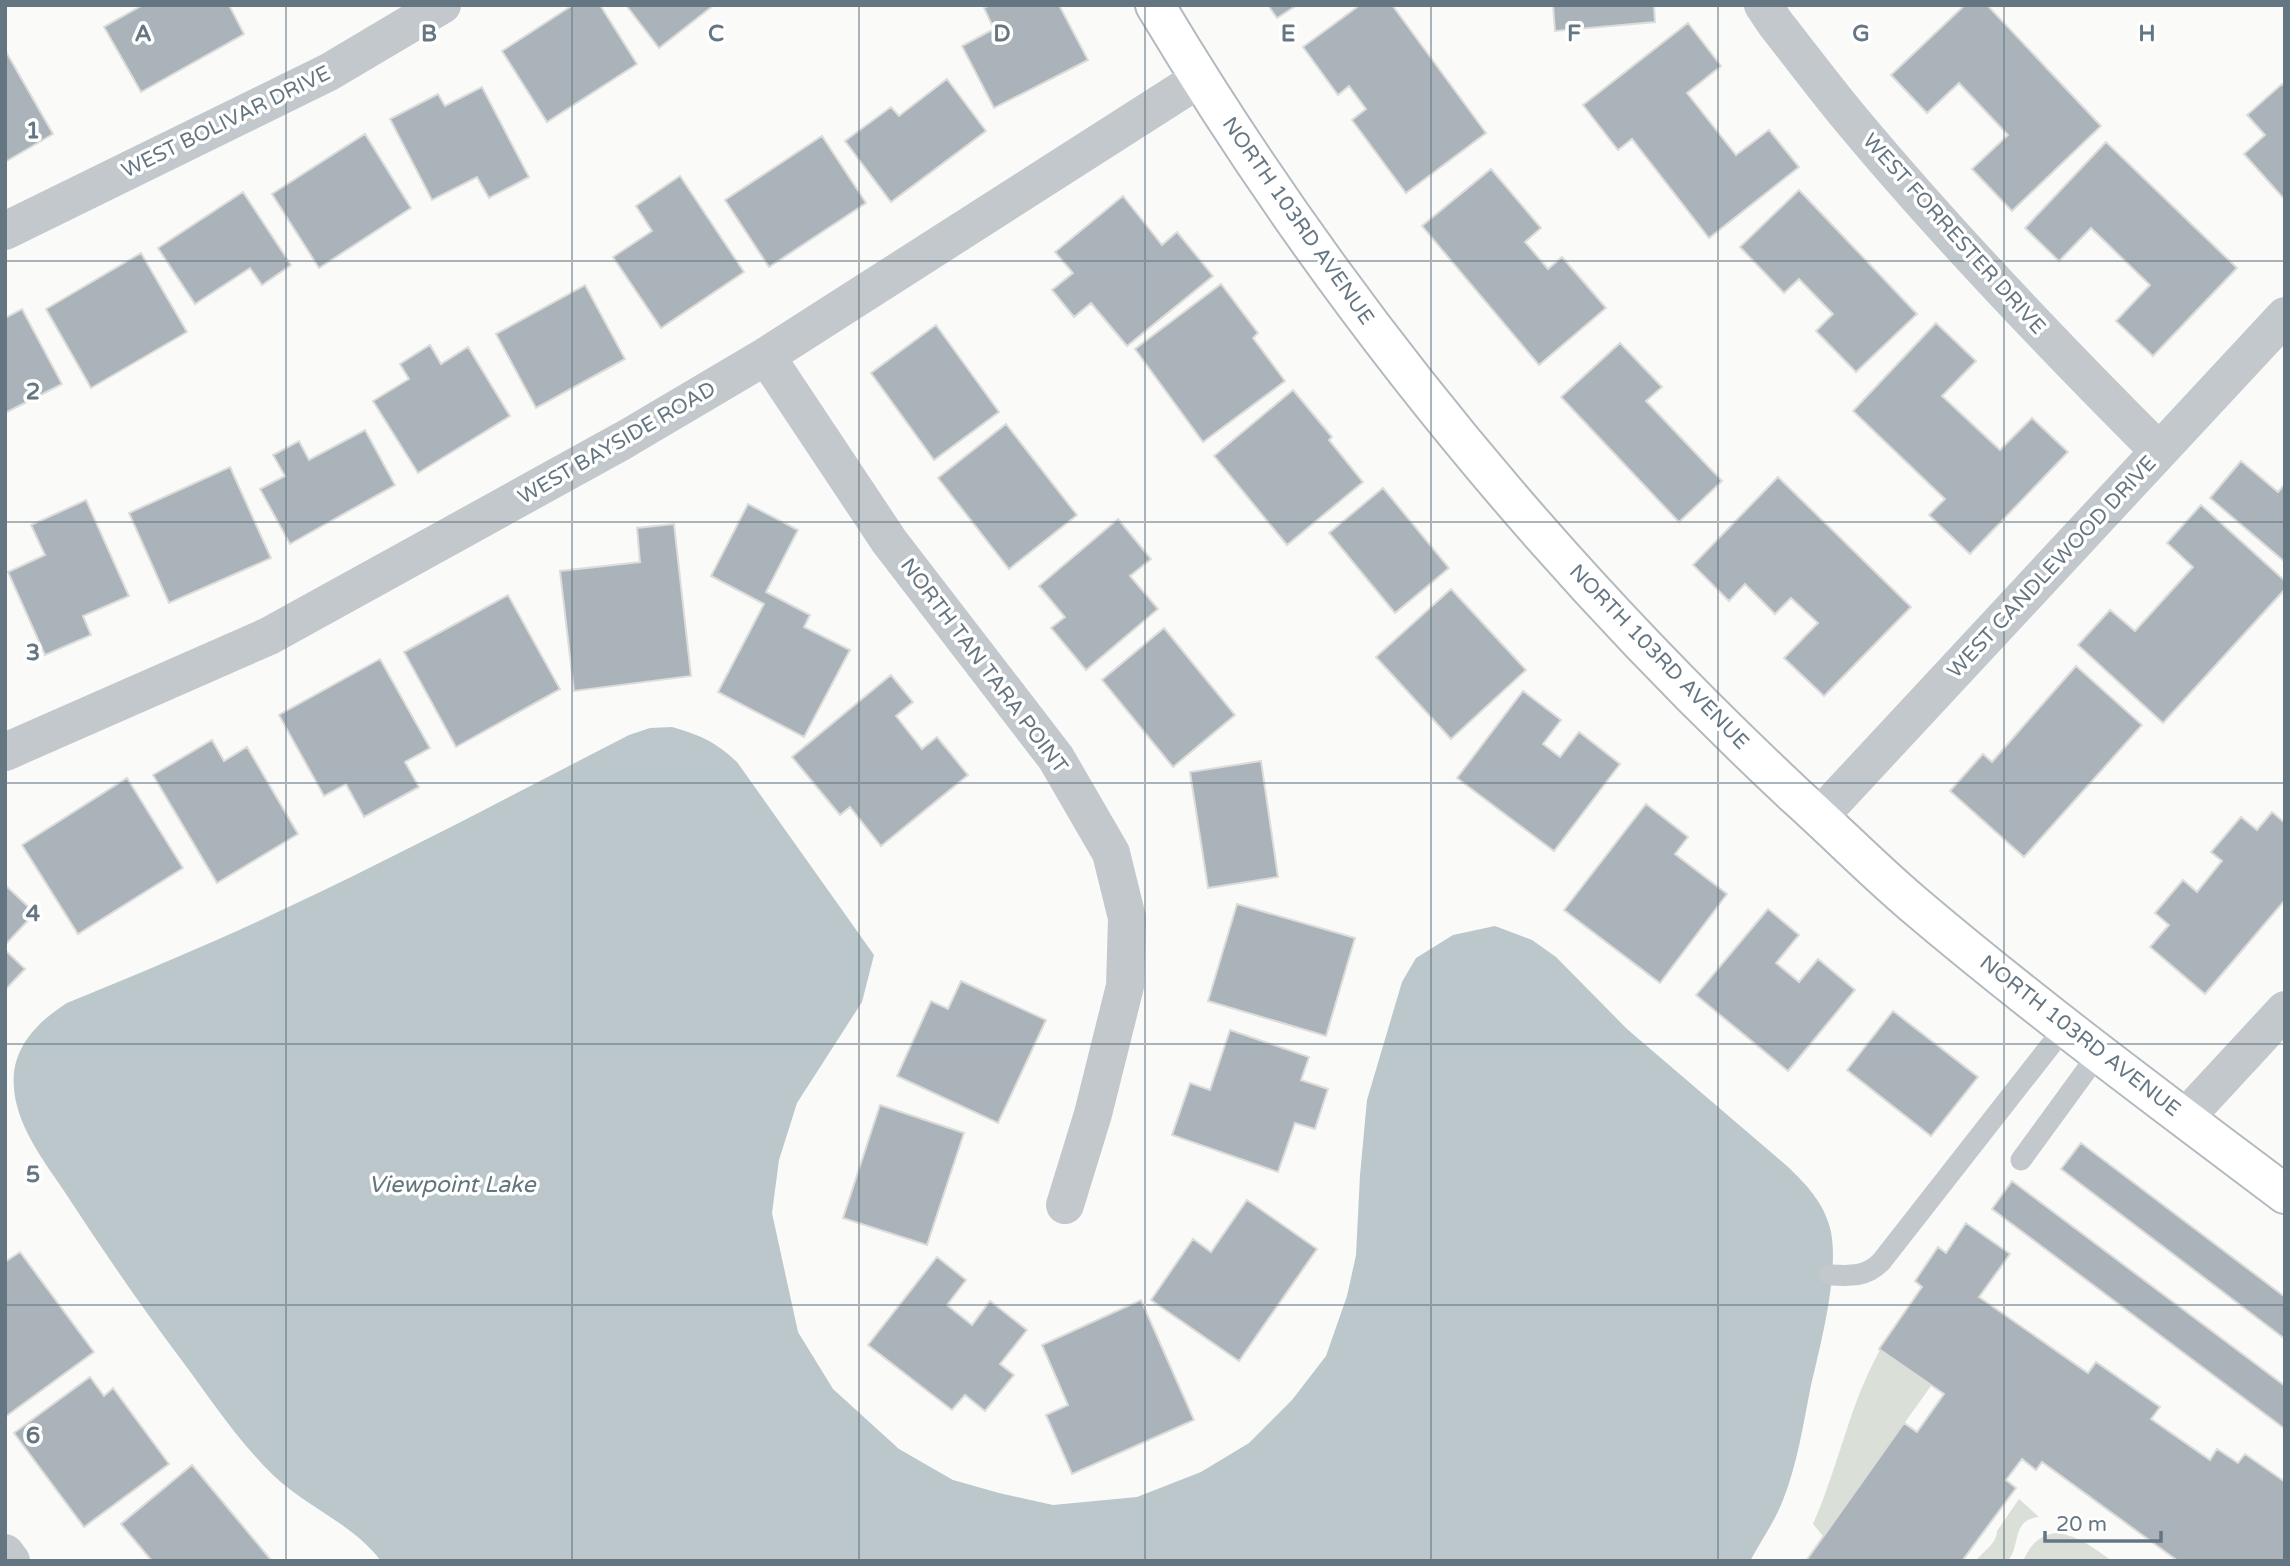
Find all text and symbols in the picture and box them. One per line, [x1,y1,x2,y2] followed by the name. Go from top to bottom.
[134,20,152,48] text: A
[421,20,437,48] text: B
[708,20,724,48] text: C
[993,20,1011,48] text: D
[1281,20,1295,48] text: E
[1567,20,1581,48] text: F
[1852,20,1870,48] text: G
[2138,20,2156,48] text: H
[118,61,334,183] street label: WEST BOLIVAR DRIVE
[1217,112,1379,330] street label: NORTH 103RD AVENUE
[26,117,40,145] text: 1
[1857,129,2051,339] street label: WEST FORRESTER DRIVE
[514,376,720,510] street label: WEST BAYSIDE ROAD
[26,378,40,406] text: 2
[1942,451,2162,683] street label: WEST CANDLEWOOD DRIVE
[895,554,1073,779] street label: NORTH TAN TARA POINT
[1564,559,1754,755] street label: NORTH 103RD AVENUE
[26,639,40,667] text: 3
[26,900,41,928] text: 4
[1975,950,2185,1122] street label: NORTH 103RD AVENUE
[26,1161,40,1189] text: 5
[369,1171,537,1199] water label: Viewpoint Lake
[26,1422,40,1450] text: 6
[2045,1500,2160,1544] scale bar
[2056,1512,2107,1537] text: 20 m

